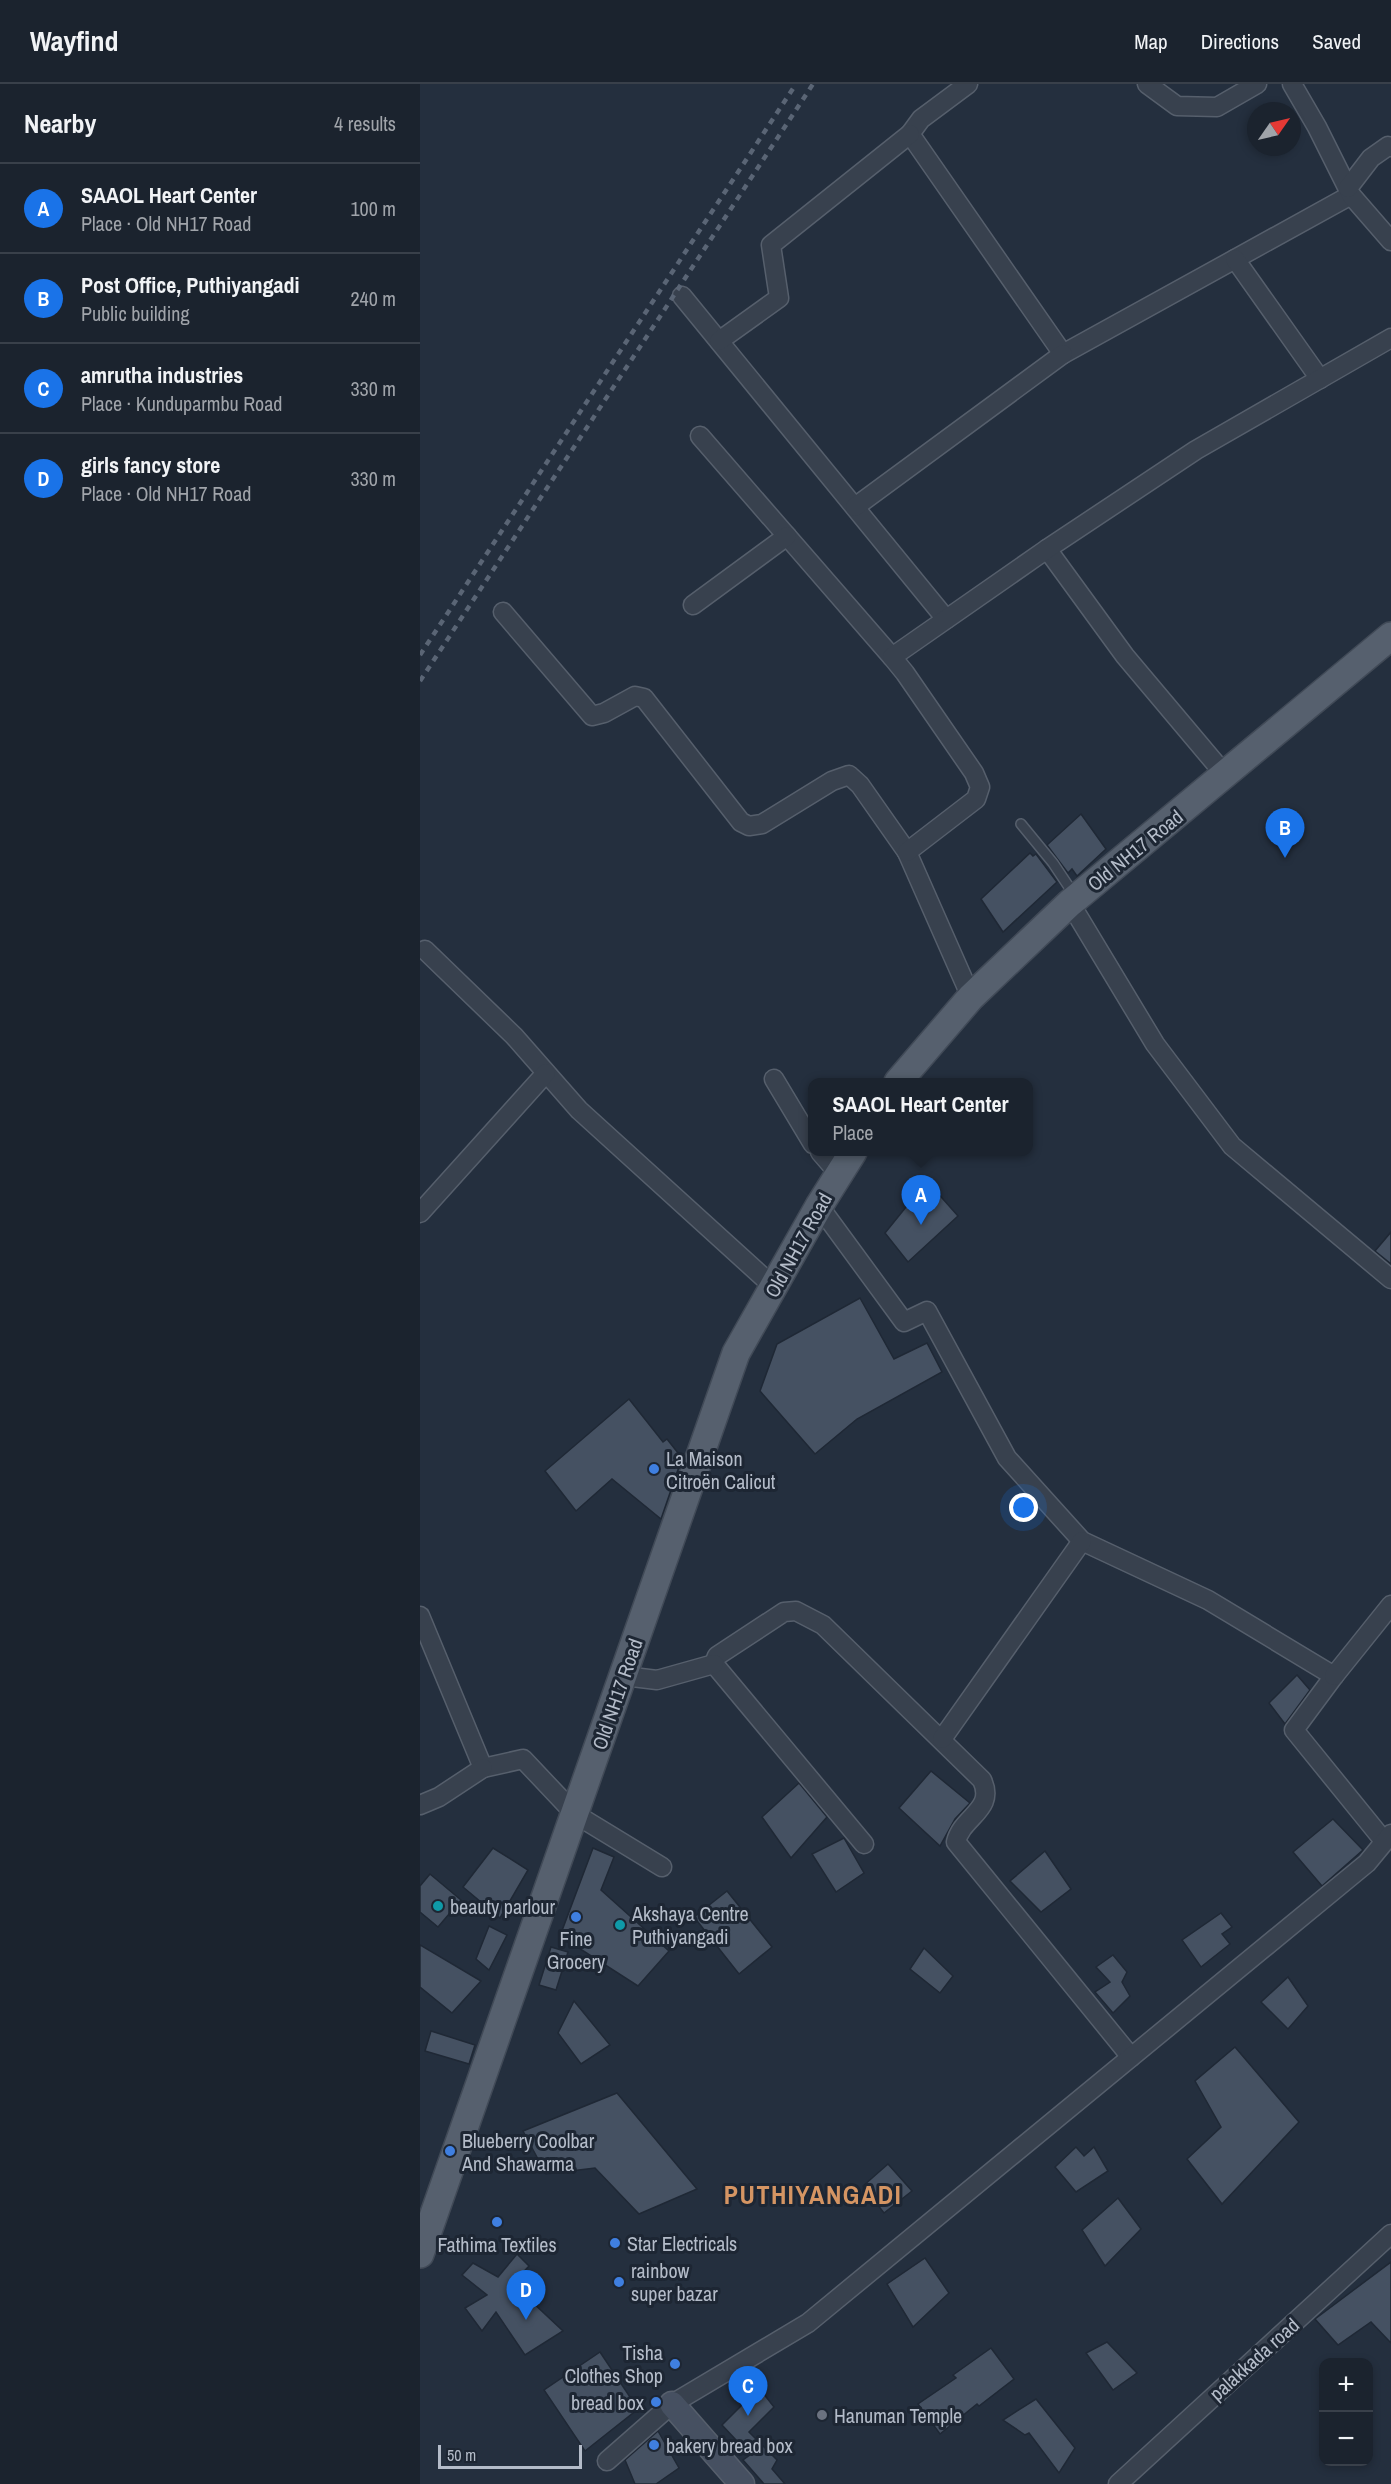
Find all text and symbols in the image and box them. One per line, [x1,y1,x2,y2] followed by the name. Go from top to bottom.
[30,22,118,60] text: Wayfind
[1134,27,1168,56] text: Map
[1201,27,1279,56] text: Directions
[1312,27,1361,56] text: Saved
[1247,102,1301,156] north arrow
[24,106,96,141] text: Nearby
[334,110,396,137] text: 4 results
[81,180,257,210] text: SAAOL Heart Center
[38,195,49,222] text: A
[350,195,396,222] text: 100 m
[81,210,251,237] text: Place · Old NH17 Road
[81,270,300,300] text: Post Office, Puthiyangadi
[38,285,49,312] text: B
[350,285,396,312] text: 240 m
[81,300,190,327] text: Public building
[81,360,243,390] text: amrutha industries
[38,375,49,402] text: C
[350,375,396,402] text: 330 m
[81,390,282,417] text: Place · Kunduparmbu Road
[81,450,220,480] text: girls fancy store
[38,465,49,492] text: D
[350,465,396,492] text: 330 m
[81,480,251,507] text: Place · Old NH17 Road
[1082,803,1188,897] street label: Old NH17 Road
[1266,808,1304,858] pin: B
[808,1078,1033,1156] popup
[832,1089,1009,1119] text: SAAOL Heart Center
[832,1119,873,1146] text: Place
[902,1176,940,1225] pin: A
[758,1188,838,1302] street label: Old NH17 Road
[666,1445,776,1495] place label: La Maison Citroën Calicut
[647,1462,661,1476] marker: La Maison Citroën Calicut
[1009,1493,1038,1522] your location
[585,1635,649,1753] street label: Old NH17 Road
[450,1893,555,1920] place label: beauty parlour
[431,1899,445,1913] marker: beauty parlour
[631,1900,749,1950] place label: Akshaya Centre Puthiyangadi
[569,1910,583,1924] marker: Fine Grocery
[613,1918,627,1932] marker: Akshaya Centre Puthiyangadi
[547,1925,606,1975] place label: Fine Grocery
[461,2127,595,2177] place label: Blueberry Coolbar And Shawarma
[443,2144,457,2158] marker: Blueberry Coolbar And Shawarma
[724,2177,902,2212] district label: PUTHIYANGADI
[490,2215,504,2229] marker: Fathima Textiles
[627,2230,737,2257] place label: Star Electricals
[437,2231,557,2258] place label: Fathima Textiles
[608,2236,622,2250] marker: Star Electricals
[631,2257,718,2307] place label: rainbow super bazar
[506,2270,546,2320] pin: D
[612,2275,626,2289] marker: rainbow super bazar
[1203,2311,1305,2407] street label: palakkada road
[565,2339,663,2389] place label: Tisha Clothes Shop
[668,2357,682,2371] marker: Tisha Clothes Shop
[1319,2358,1373,2466] map controls
[1319,2358,1373,2412] button: +
[728,2366,768,2416] pin: C
[571,2389,645,2416] place label: bread box
[649,2395,663,2409] marker: bread box
[834,2402,962,2429] place label: Hanuman Temple
[815,2408,829,2422] marker: Hanuman Temple
[1319,2412,1373,2466] button: −
[666,2432,794,2459] place label: bakery bread box
[647,2438,661,2452] marker: bakery bread box
[438,2442,582,2470] scale bar
[447,2444,476,2466] text: 50 m

